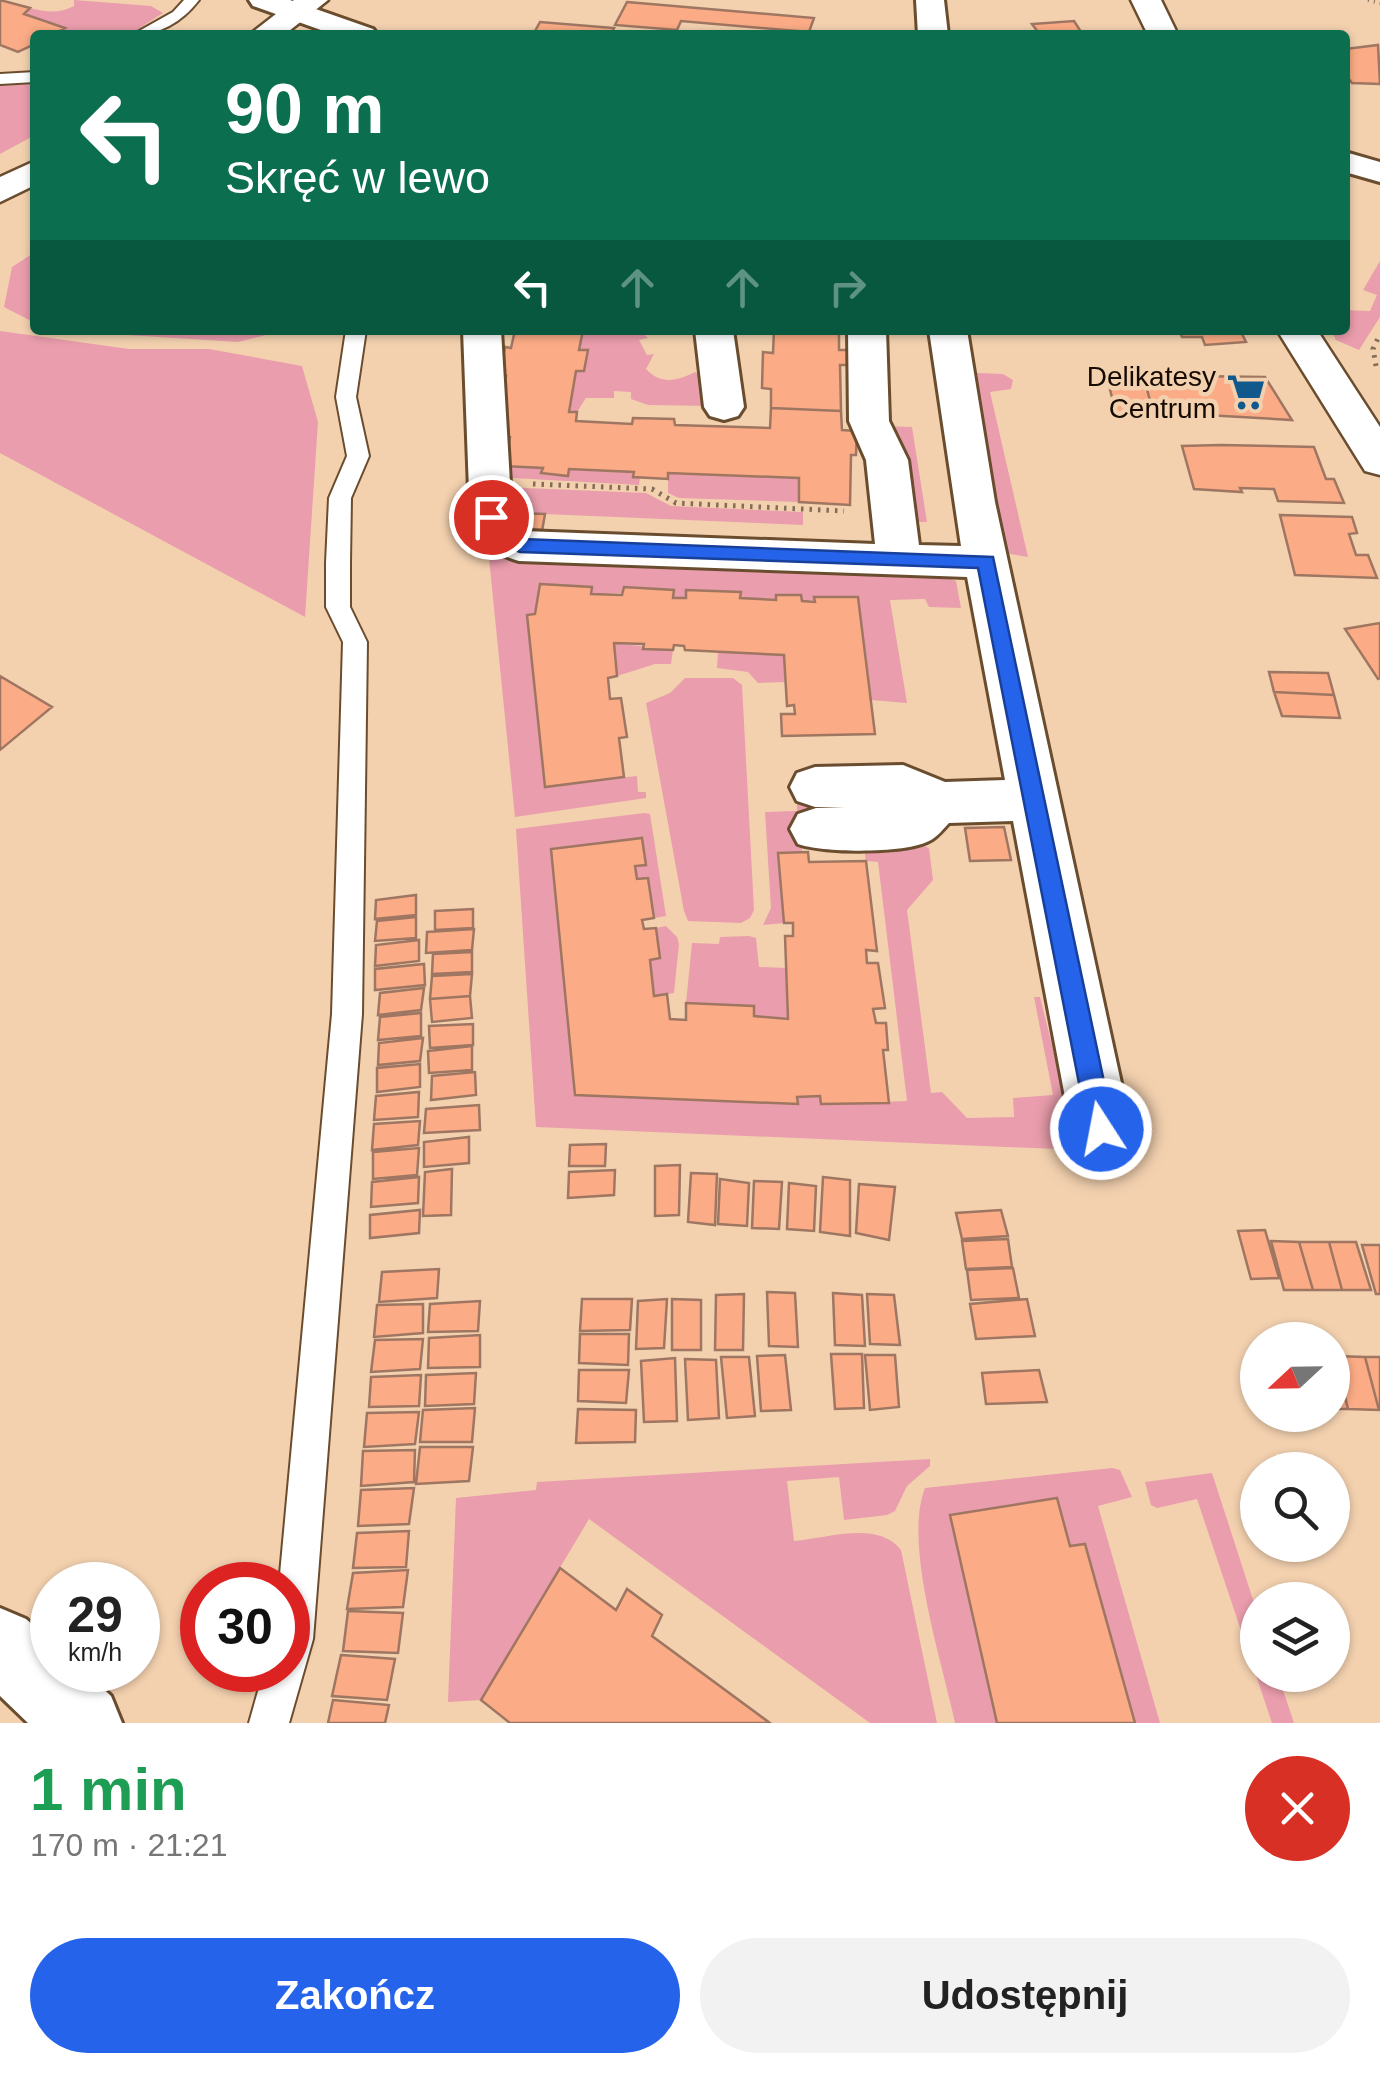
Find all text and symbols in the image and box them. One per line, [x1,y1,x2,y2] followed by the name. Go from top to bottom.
[60,70,190,200] icon: left
[225,70,385,148] text: 90 m
[225,152,490,203] text: Skręć w lewo
[505,260,560,315] icon: left
[610,260,665,315] icon: ahead
[715,260,770,315] icon: ahead
[820,260,875,315] icon: right
[1087,361,1216,424] place label: Delikatesy Centrum
[1225,371,1267,413] supermarket icon: Delikatesy Centrum
[449,475,534,560] pin
[464,490,519,545] icon: arrive
[1049,1077,1153,1181] position arrow
[1240,1322,1350,1432] north arrow
[1240,1322,1350,1692] map controls
[1240,1452,1350,1562] button: search
[180,1562,310,1692] speed limit sign: 30
[1240,1582,1350,1692] button: layers
[67,1587,123,1643] text: 29
[68,1638,122,1666] text: km/h
[30,1756,187,1823] text: 1 min
[1245,1756,1350,1861] button: close
[30,1827,227,1863] text: 170 m · 21:21
[30,1938,680,2053] button: Zakończ
[700,1938,1350,2053] button: Udostępnij

